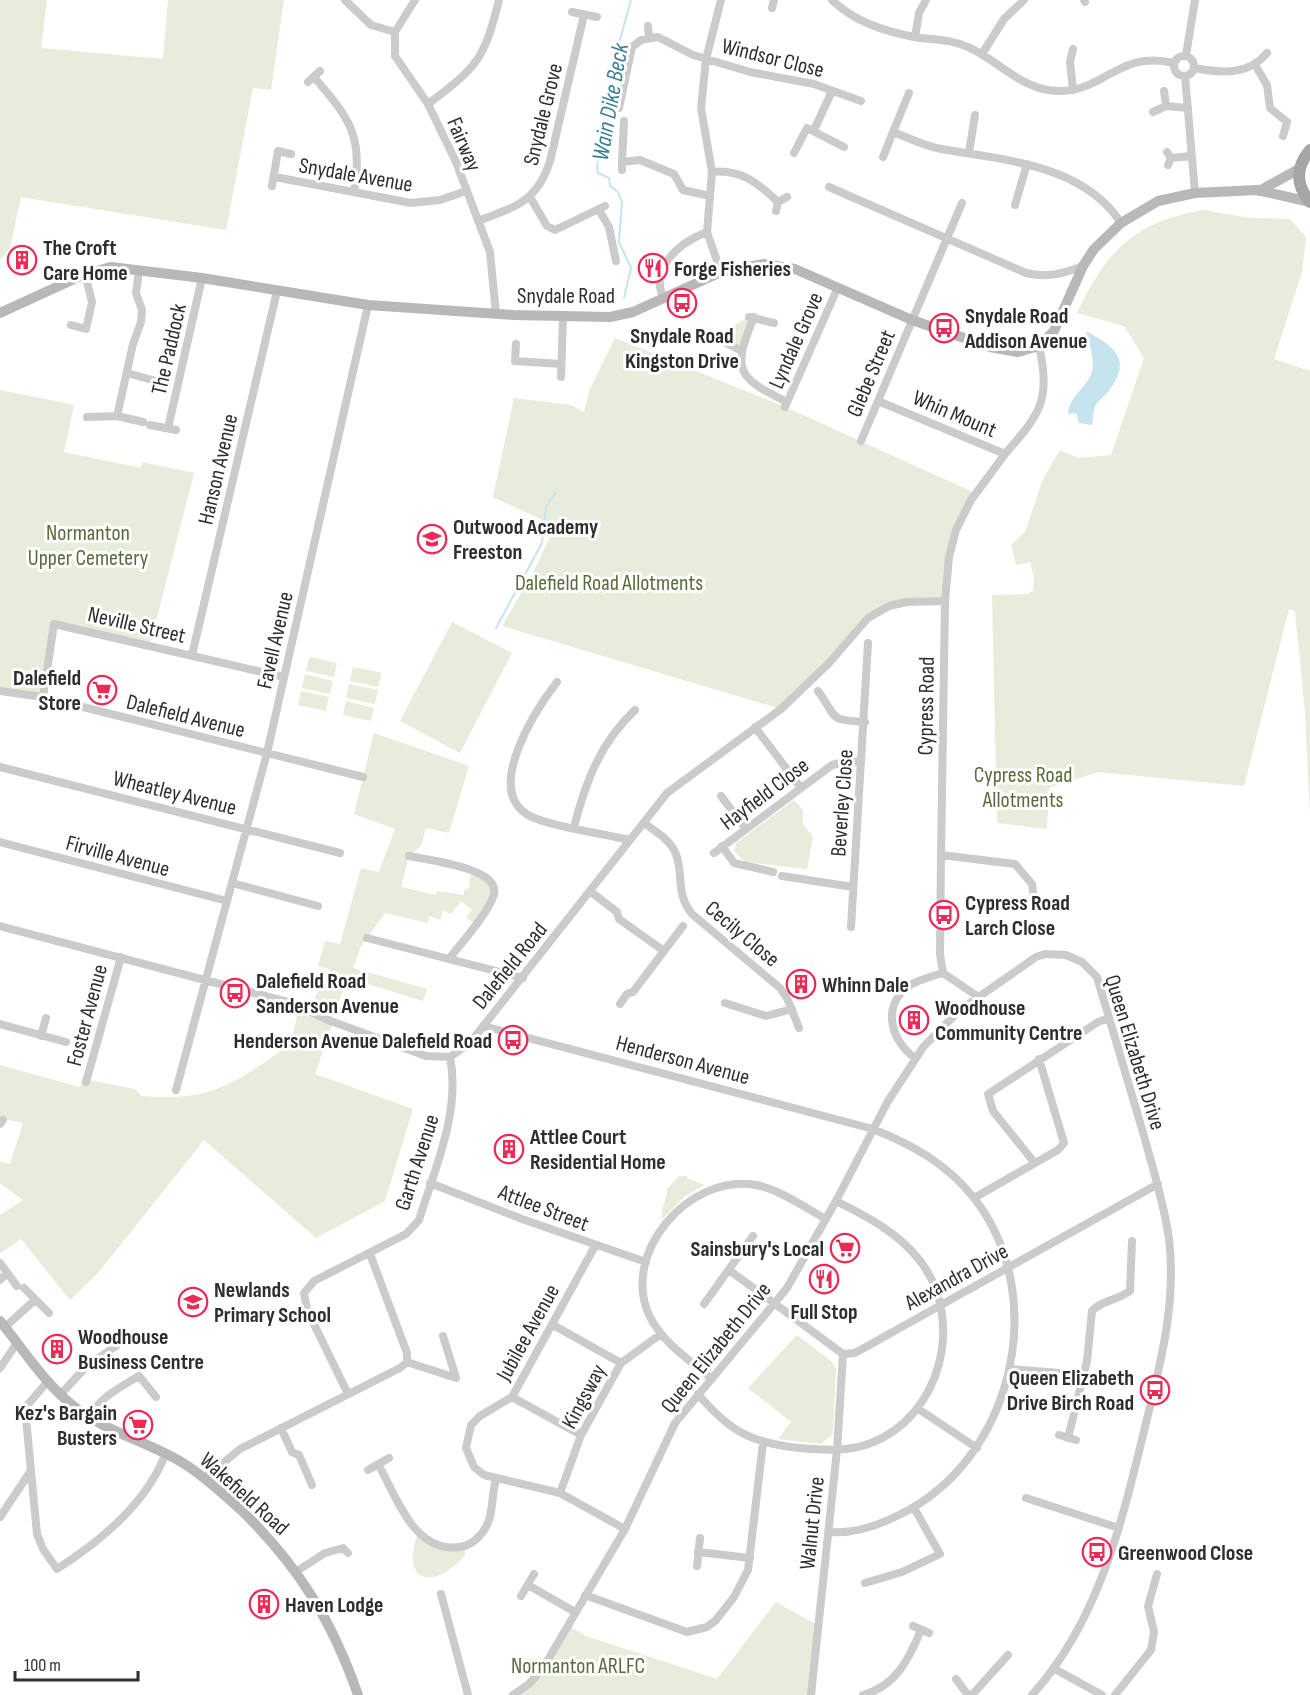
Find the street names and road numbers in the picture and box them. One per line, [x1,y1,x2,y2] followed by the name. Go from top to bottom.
[719,33,827,84] street label: Windsor Close
[518,61,569,168] street label: Snydale Grove
[440,114,487,176] street label: Fairway
[297,152,415,199] street label: Snydale Avenue
[517,283,615,310] street label: Snydale Road
[763,288,830,393] street label: Lyndale Grove
[146,301,193,398] street label: The Paddock
[841,326,902,421] street label: Glebe Street
[908,385,1001,444] street label: Whin Mount
[193,411,244,527] street label: Hanson Avenue
[251,589,300,692] street label: Favell Avenue
[85,601,188,650] street label: Neville Street
[912,656,941,756] street label: Cypress Road
[124,689,248,744] street label: Dalefield Avenue
[825,749,860,858] street label: Beverley Close
[715,752,815,836] street label: Hayfield Close
[110,765,239,822] street label: Wheatley Avenue
[63,830,172,883] street label: Firville Avenue
[699,895,785,973] street label: Cecily Close
[467,917,553,1015] street label: Dalefield Road
[61,962,114,1069] street label: Foster Avenue
[1098,972,1171,1133] street label: Queen Elizabeth Drive
[613,1030,752,1091] street label: Henderson Avenue
[389,1111,446,1214] street label: Garth Avenue
[494,1178,593,1238] street label: Attlee Street
[899,1238,1013,1317] street label: Alexandra Drive
[655,1277,777,1419] street label: Queen Elizabeth Drive
[490,1280,566,1387] street label: Jubilee Avenue
[556,1359,613,1434] street label: Kingsway
[194,1447,294,1541] street label: Wakefield Road
[794,1475,831,1571] street label: Walnut Drive

